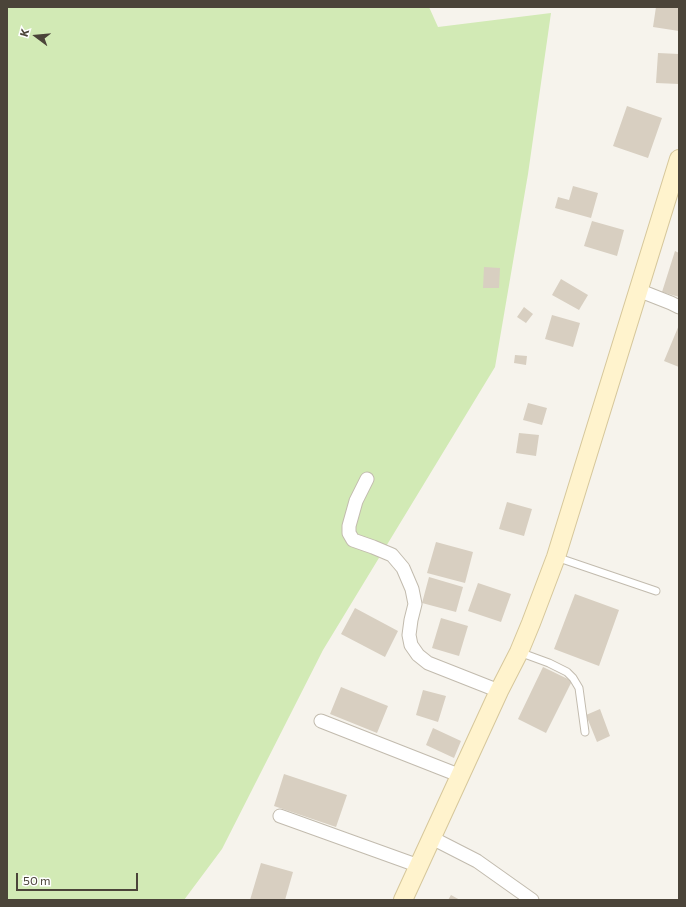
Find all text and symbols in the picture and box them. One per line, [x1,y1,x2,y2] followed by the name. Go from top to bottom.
[16,16,56,56] north arrow
[17,27,31,38] text: K
[18,865,140,891] scale bar
[23,873,51,887] text: 50 m

